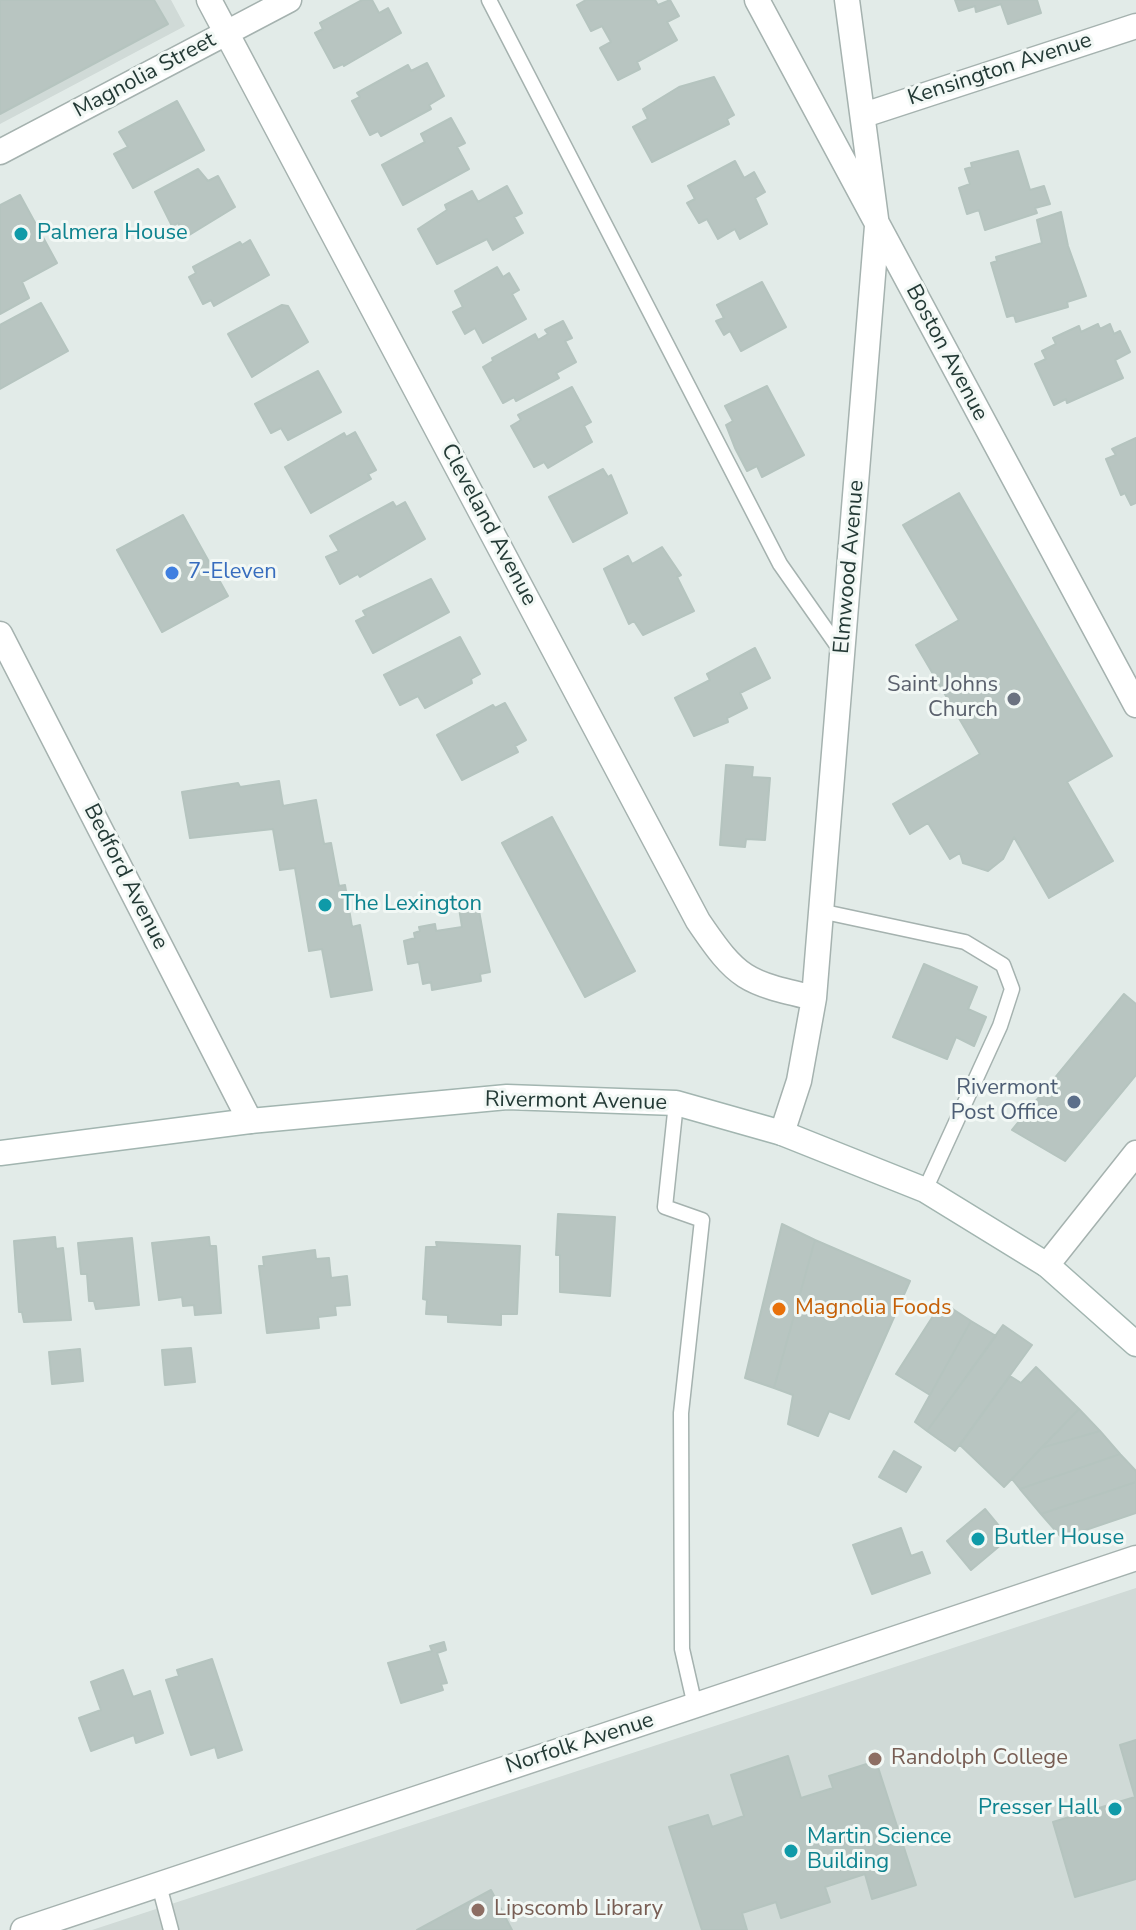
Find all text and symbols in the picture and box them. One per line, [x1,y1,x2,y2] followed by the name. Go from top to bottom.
[69,27,221,125] street label: Magnolia Street
[905,28,1095,112] street label: Kensington Avenue
[37,221,188,247] place label: Palmera House
[12,225,30,243] marker: Palmera House
[899,280,993,426] street label: Boston Avenue
[434,439,542,611] street label: Cleveland Avenue
[829,479,871,655] street label: Elmwood Avenue
[188,560,277,586] place label: 7-Eleven
[163,564,181,582] marker: 7-Eleven
[887,673,998,724] place label: Saint Johns Church
[1005,690,1023,708] marker: Saint Johns Church
[77,800,173,954] street label: Bedford Avenue
[341,892,482,918] place label: The Lexington
[316,896,334,914] marker: The Lexington
[951,1076,1058,1128] place label: Rivermont Post Office
[485,1087,667,1117] street label: Rivermont Avenue
[1065,1093,1083,1111] marker: Rivermont Post Office
[795,1296,952,1322] place label: Magnolia Foods
[770,1300,788,1318] marker: Magnolia Foods
[994,1526,1124,1552] place label: Butler House
[969,1530,987,1548] marker: Butler House
[503,1708,657,1780] street label: Norfolk Avenue
[891,1746,1068,1772] place label: Randolph College
[866,1750,884,1768] marker: Randolph College
[978,1796,1099,1822] place label: Presser Hall
[1106,1800,1124,1818] marker: Presser Hall
[807,1825,952,1876] place label: Martin Science Building
[782,1842,800,1860] marker: Martin Science Building
[494,1897,663,1923] place label: Lipscomb Library
[469,1901,487,1919] marker: Lipscomb Library

